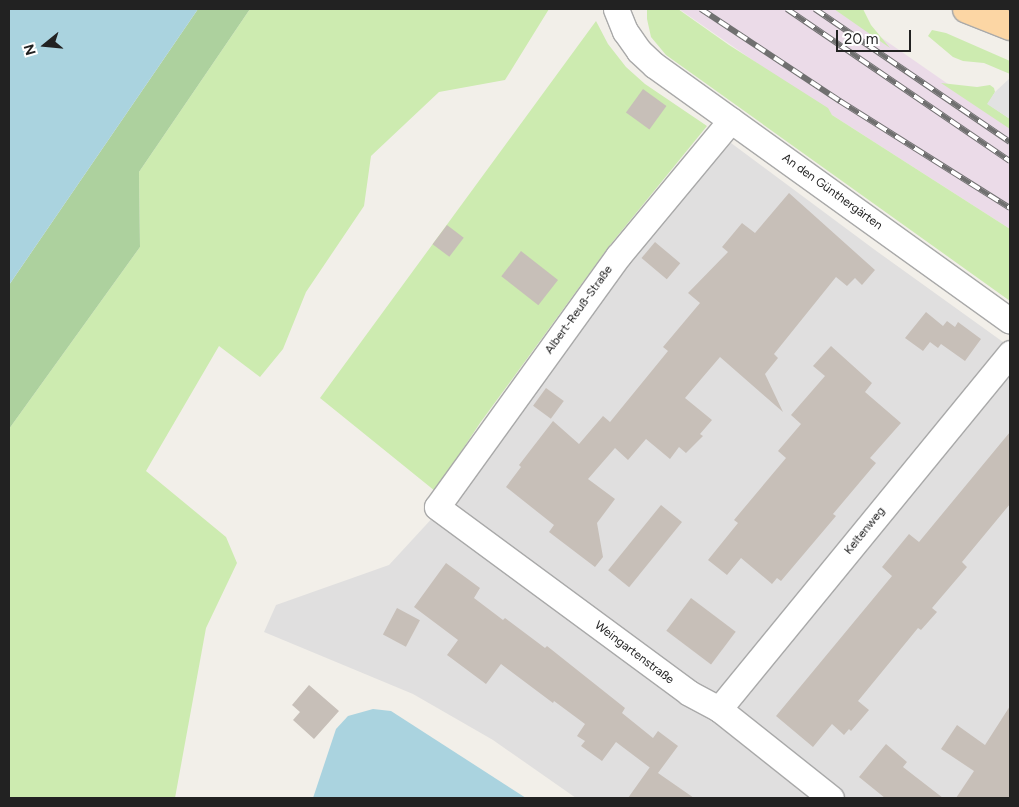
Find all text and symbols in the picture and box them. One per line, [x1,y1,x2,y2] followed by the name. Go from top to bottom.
[20,20,70,70] north arrow
[839,20,914,52] scale bar
[844,30,878,48] text: 20 m
[20,42,40,57] text: N
[779,151,885,233] street label: An den Günthergärten
[542,263,616,357] street label: Albert-Reuß-Straße
[841,504,889,558] street label: Keltenweg
[591,618,677,688] street label: Weingartenstraße

